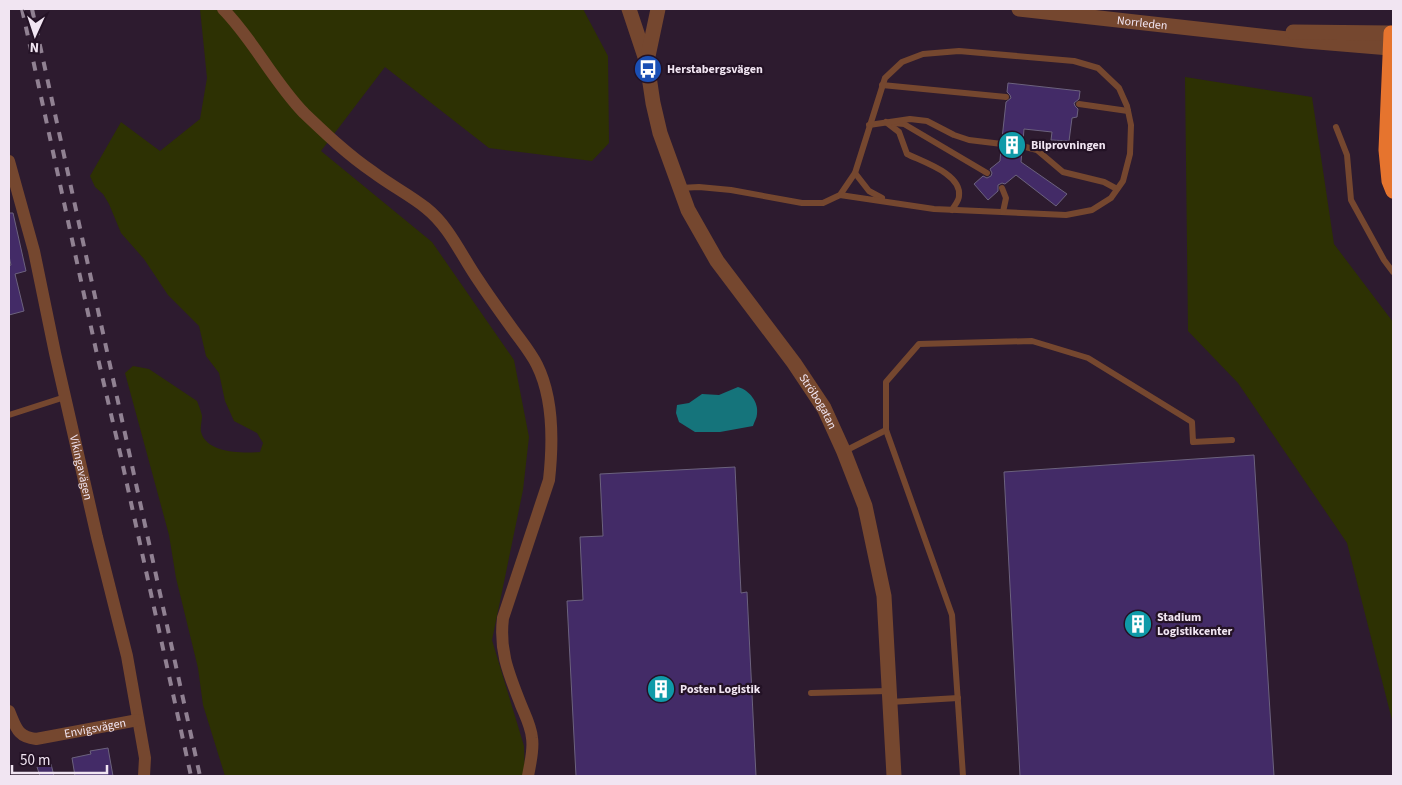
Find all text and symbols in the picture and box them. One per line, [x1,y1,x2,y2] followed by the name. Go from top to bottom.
[10,10,60,60] north arrow
[1116,11,1168,34] street label: Norrleden
[29,37,40,57] text: N
[633,54,663,84] bus stop icon: Herstabergsvägen
[667,61,763,78] place label: Herstabergsvägen
[997,130,1027,160] building icon: Bilprovningen
[1031,137,1106,154] place label: Bilprovningen
[795,370,841,432] street label: Ströbogatan
[65,433,97,502] street label: Vikingavägen
[1123,609,1153,639] building icon: Stadium Logistikcenter
[1157,609,1233,640] place label: Stadium Logistikcenter
[646,674,676,704] building icon: Posten Logistik
[680,681,761,698] place label: Posten Logistik
[63,714,127,742] street label: Envigsvägen
[12,742,108,774] scale bar
[20,750,50,771] text: 50 m

